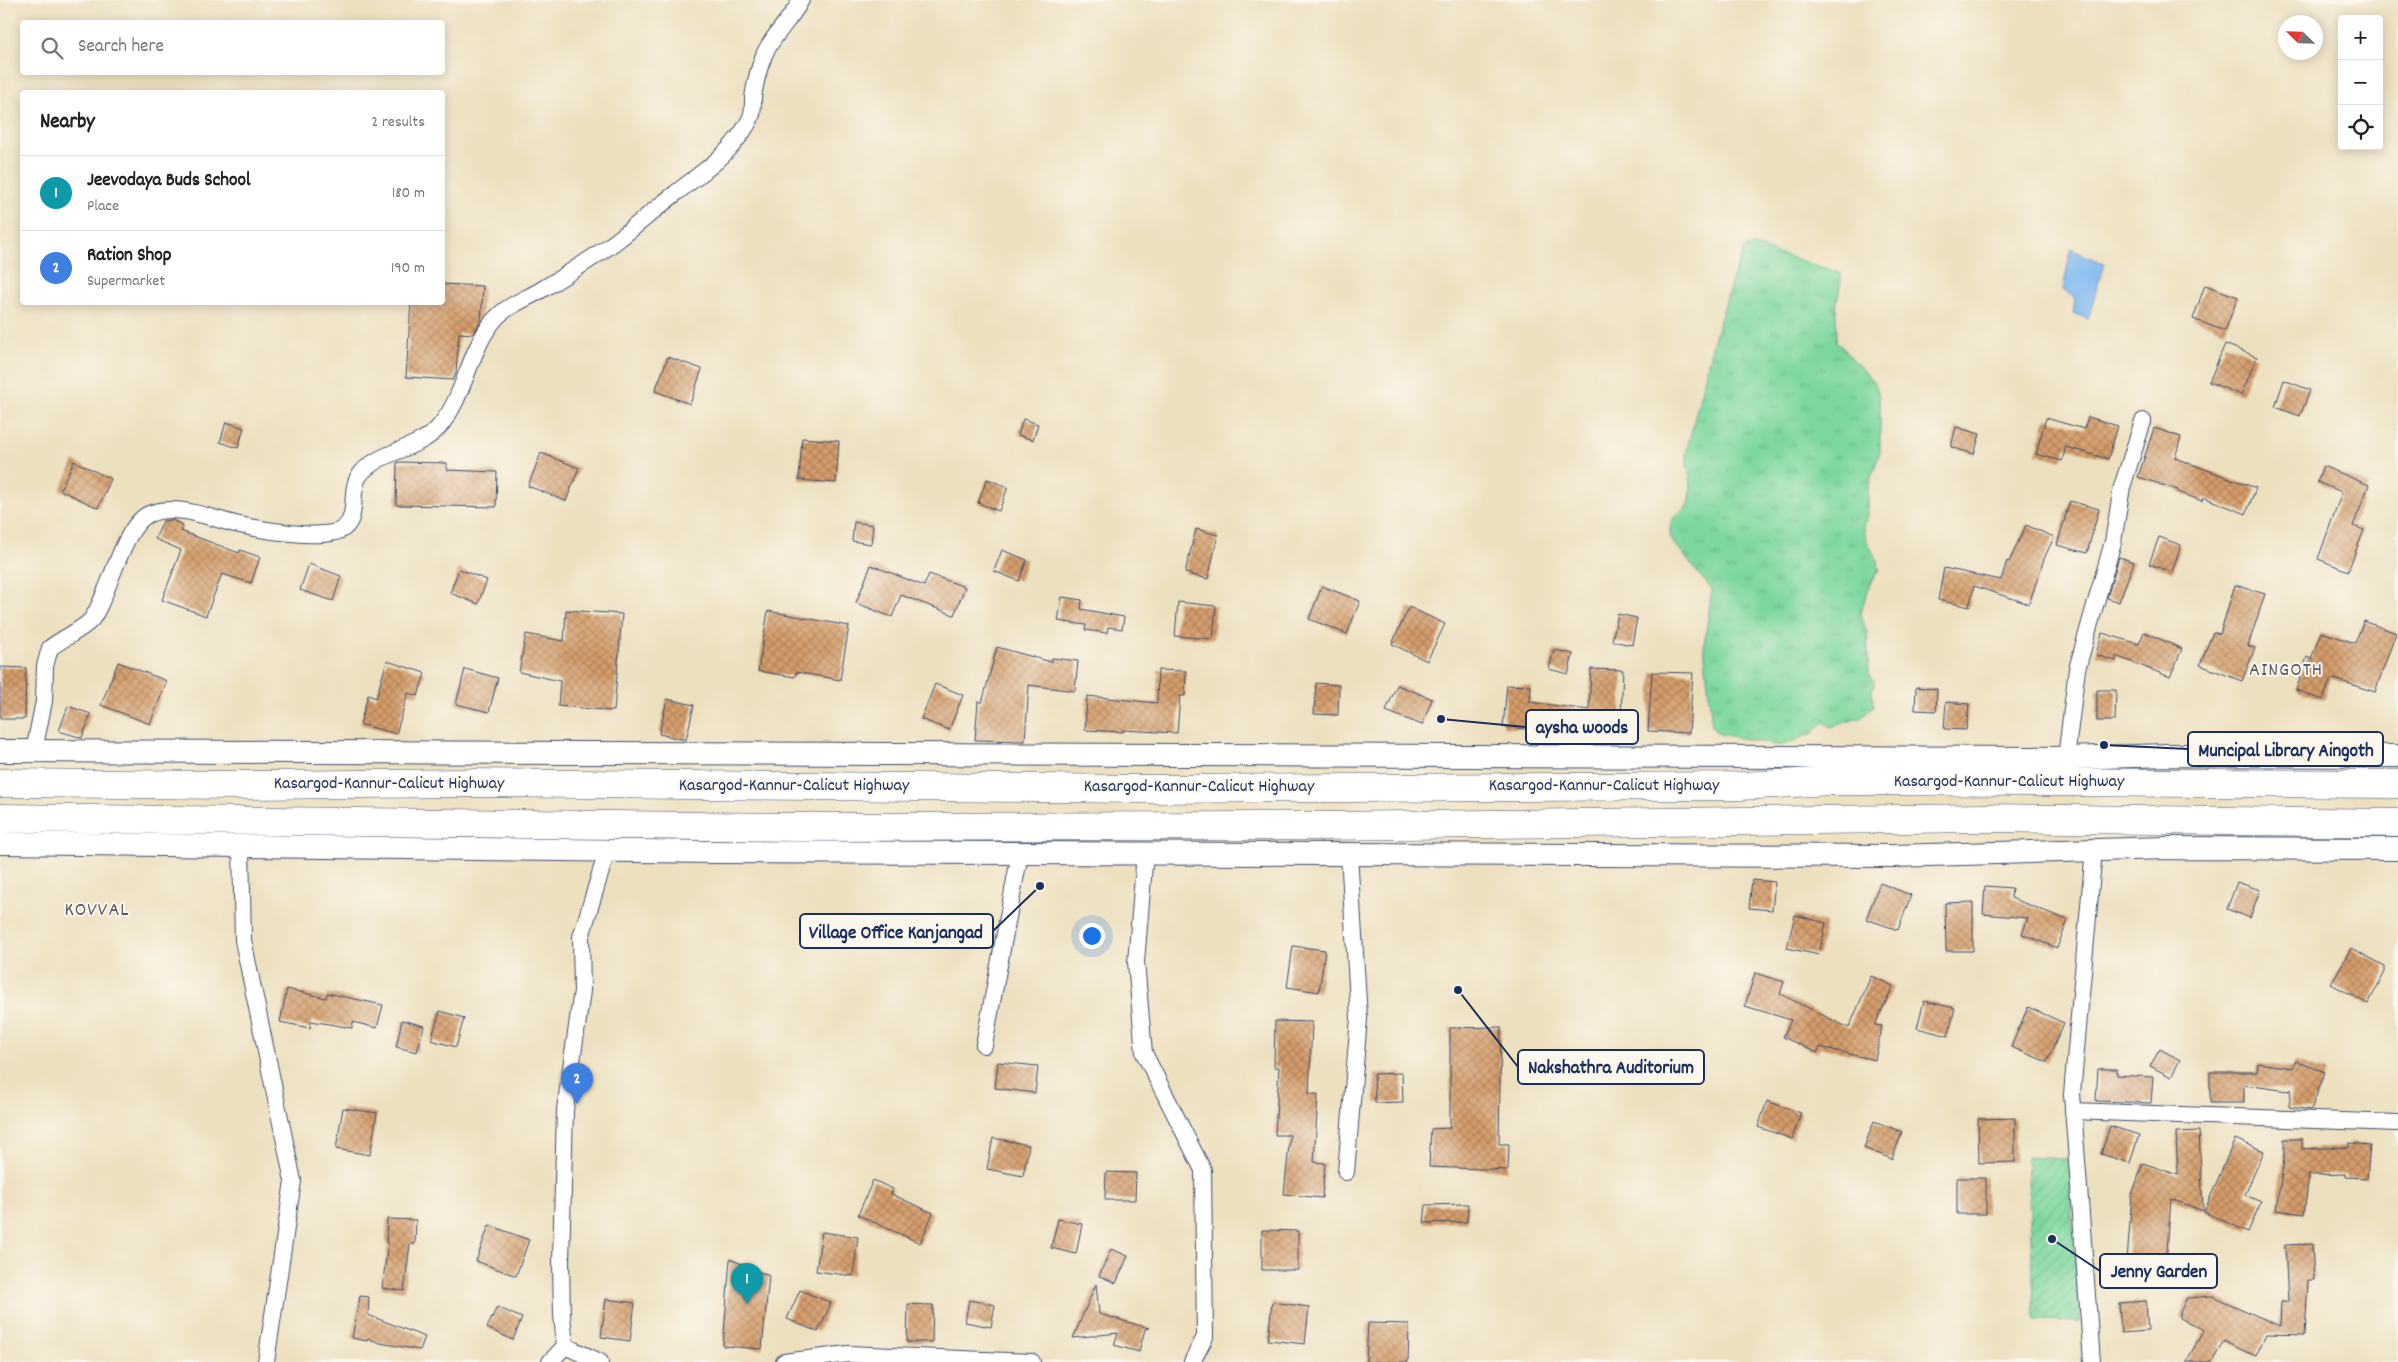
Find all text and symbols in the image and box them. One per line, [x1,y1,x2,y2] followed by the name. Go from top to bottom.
[2278,15,2323,60] north arrow
[2338,15,2383,150] map controls
[2338,15,2383,60] button: +
[20,20,445,75] search box
[38,34,66,62] icon: search
[78,34,164,61] text: Search here
[2338,60,2383,105] button: −
[2338,105,2383,150] button: locate
[40,108,95,138] text: Nearby
[371,111,425,134] text: 2 results
[87,168,250,195] text: Jeevodaya Buds School
[54,182,58,205] text: 1
[392,182,425,205] text: 180 m
[87,195,119,218] text: Place
[87,243,172,270] text: Ration Shop
[53,257,60,280] text: 2
[391,257,425,280] text: 190 m
[87,270,165,293] text: Supermarket
[2249,657,2323,685] district label: AINGOTH
[1526,710,1638,744] callout: aysha woods
[1536,716,1628,743] text: aysha woods
[2188,732,2383,766] callout: Muncipal Library Aingoth
[2198,739,2374,766] text: Muncipal Library Aingoth
[1894,770,2125,795] street label: Kasargod-Kannur-Calicut Highway
[274,772,505,797] street label: Kasargod-Kannur-Calicut Highway
[679,774,910,799] street label: Kasargod-Kannur-Calicut Highway
[1489,774,1720,799] street label: Kasargod-Kannur-Calicut Highway
[1084,775,1315,800] street label: Kasargod-Kannur-Calicut Highway
[64,897,130,925] district label: KOVVAL
[800,914,993,948] callout: Village Office Kanjangad
[809,921,983,948] text: Village Office Kanjangad
[1079,923,1105,949] your location
[1518,1050,1704,1084] callout: Nakshathra Auditorium
[1528,1056,1694,1083] text: Nakshathra Auditorium
[561,1063,593,1104] pin: 2
[2100,1254,2217,1288] callout: Jenny Garden
[2111,1260,2207,1287] text: Jenny Garden
[731,1263,763,1304] pin: 1

